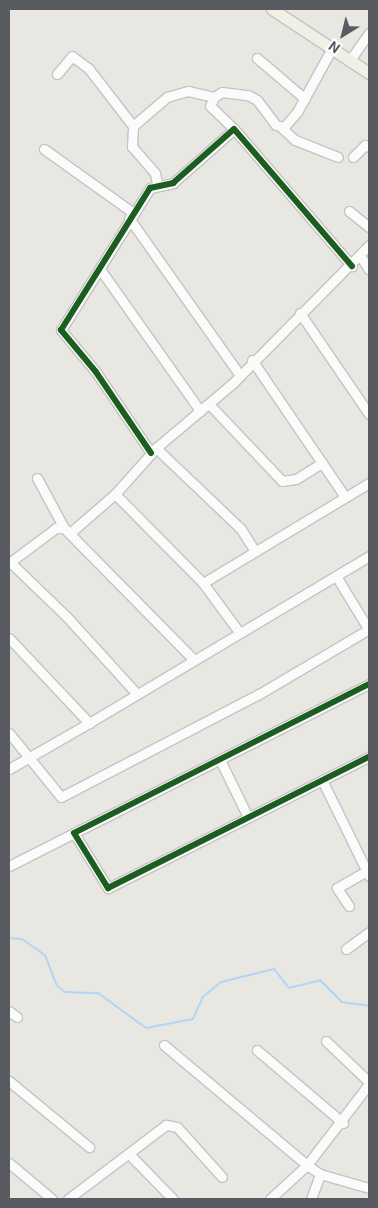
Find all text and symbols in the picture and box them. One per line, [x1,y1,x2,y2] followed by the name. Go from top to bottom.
[318,10,368,60] north arrow
[325,38,343,57] text: N

